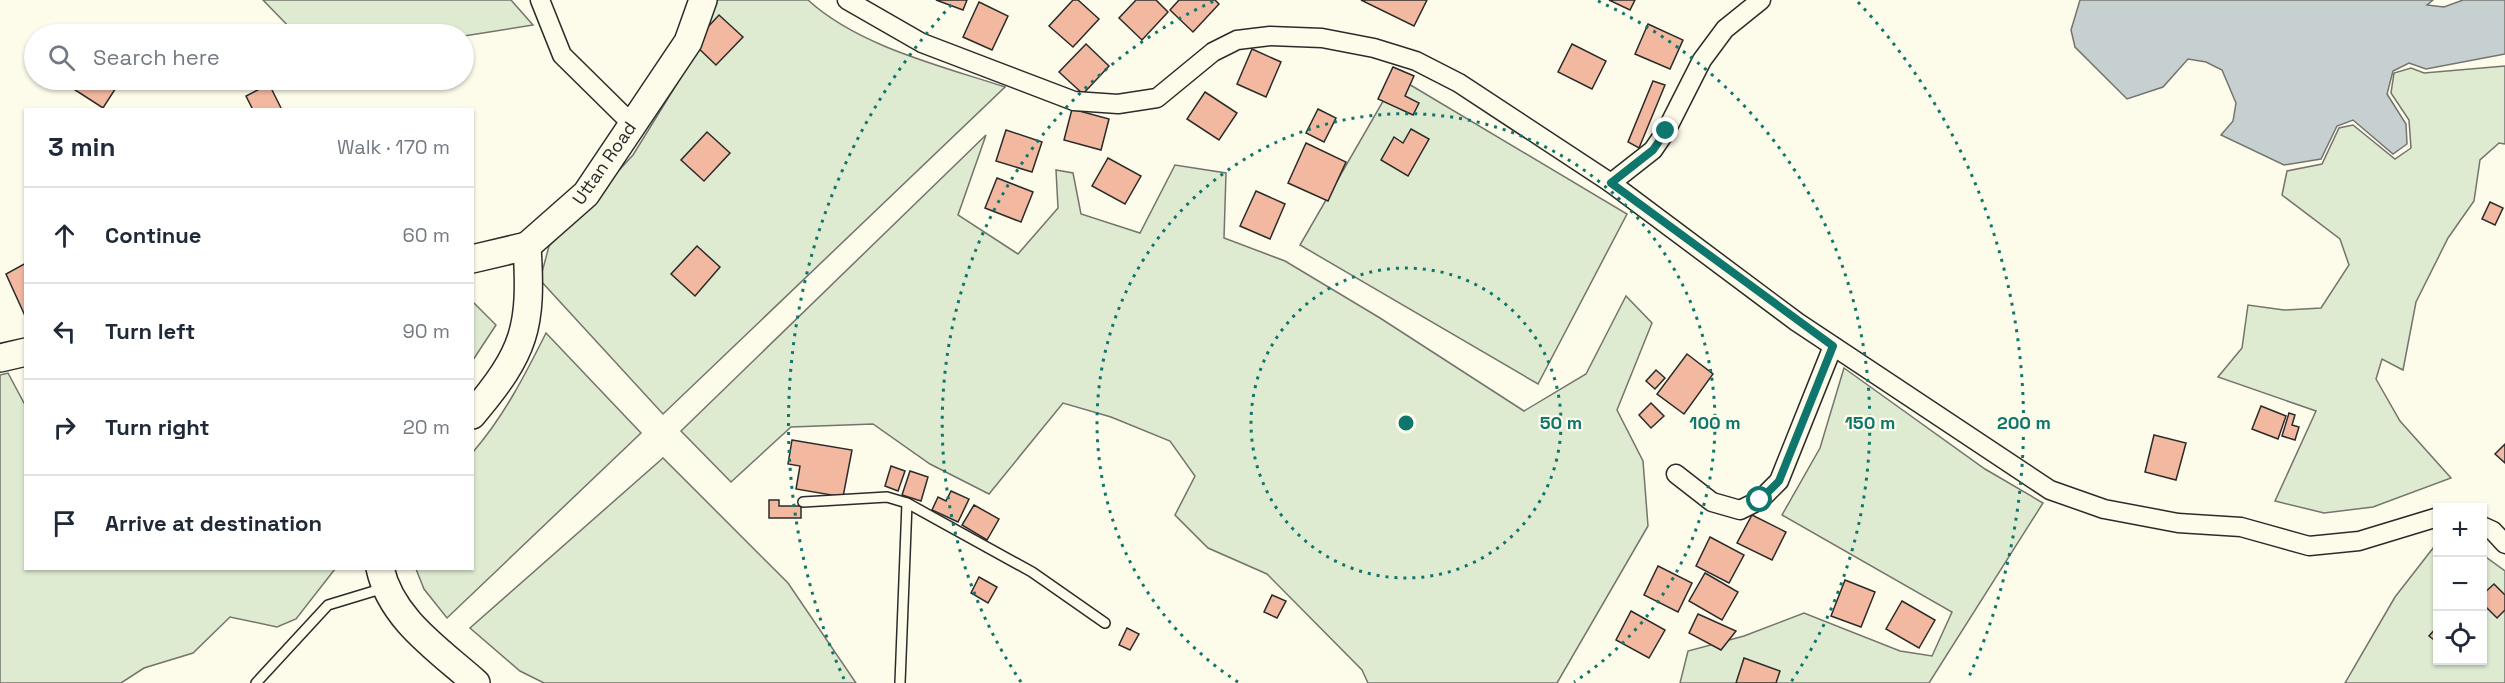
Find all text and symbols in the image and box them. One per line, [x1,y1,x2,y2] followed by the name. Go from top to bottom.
[24,24,474,90] search box
[45,41,78,74] icon: search
[93,43,220,71] text: Search here
[567,117,641,209] street label: Uttan Road
[1652,117,1678,143] route end
[48,130,116,164] text: 3 min
[337,134,450,160] text: Walk · 170 m
[48,219,81,252] icon: ahead
[105,221,201,249] text: Continue
[403,222,450,248] text: 60 m
[48,315,81,348] icon: left
[105,317,195,345] text: Turn left
[403,318,450,344] text: 90 m
[48,411,81,444] icon: right
[1540,411,1582,434] text: 50 m
[1689,411,1741,434] text: 100 m
[1845,411,1895,434] text: 150 m
[1997,411,2051,434] text: 200 m
[105,413,210,441] text: Turn right
[1396,413,1416,433] centre of rings
[403,414,450,440] text: 20 m
[1746,486,1772,512] route start
[2433,503,2487,665] map controls
[2433,503,2487,557] button: +
[48,507,81,540] icon: arrive
[105,509,322,537] text: Arrive at destination
[2433,557,2487,611] button: −
[2433,611,2487,665] button: locate

